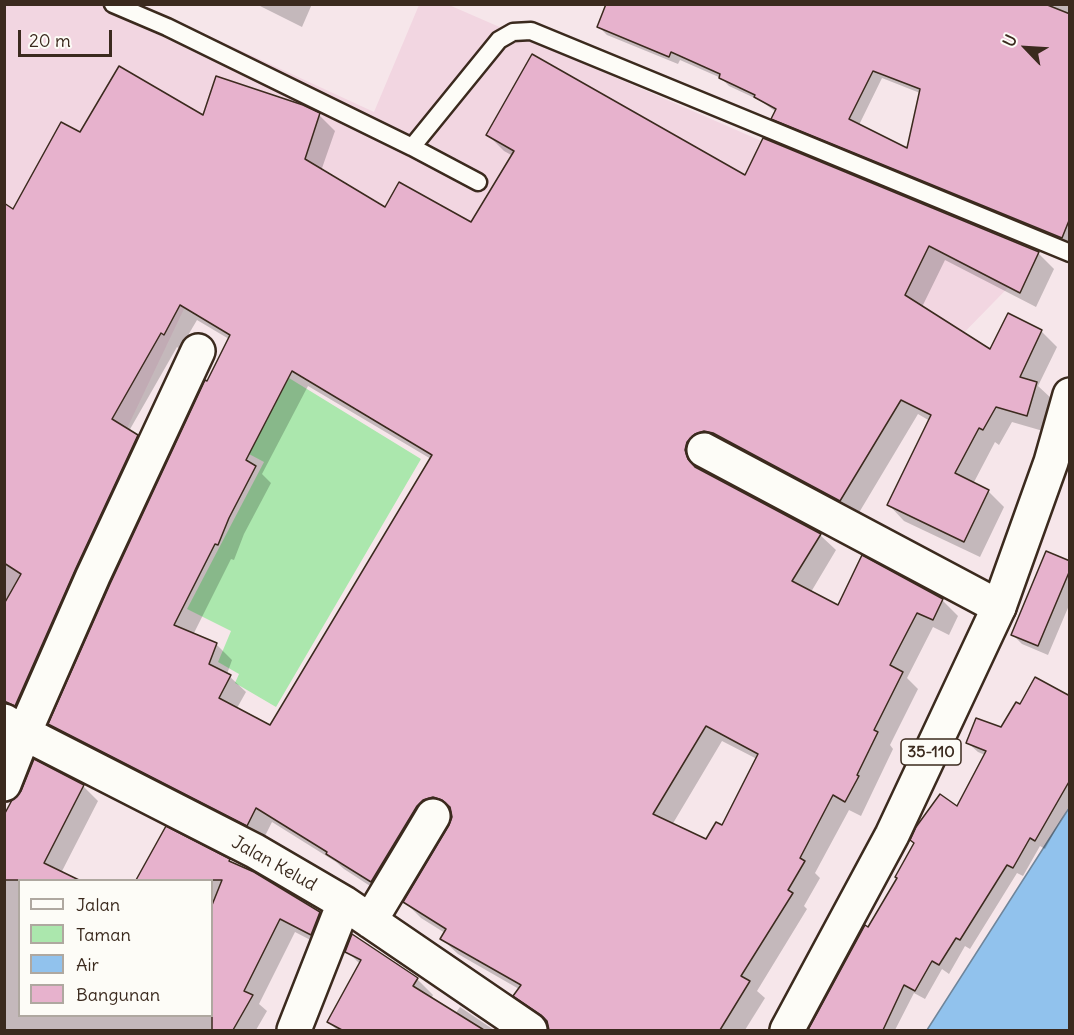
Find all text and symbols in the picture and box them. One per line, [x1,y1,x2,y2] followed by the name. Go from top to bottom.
[21,18,116,56] scale bar
[996,18,1056,78] north arrow
[29,29,71,52] text: 20 m
[998,31,1021,50] text: U
[901,739,961,765] road number: 35-110
[228,832,320,896] street label: Jalan Kelud
[18,879,213,1017] legend
[76,893,120,916] text: Jalan
[76,923,131,946] text: Taman
[76,953,99,976] text: Air
[76,983,160,1006] text: Bangunan

